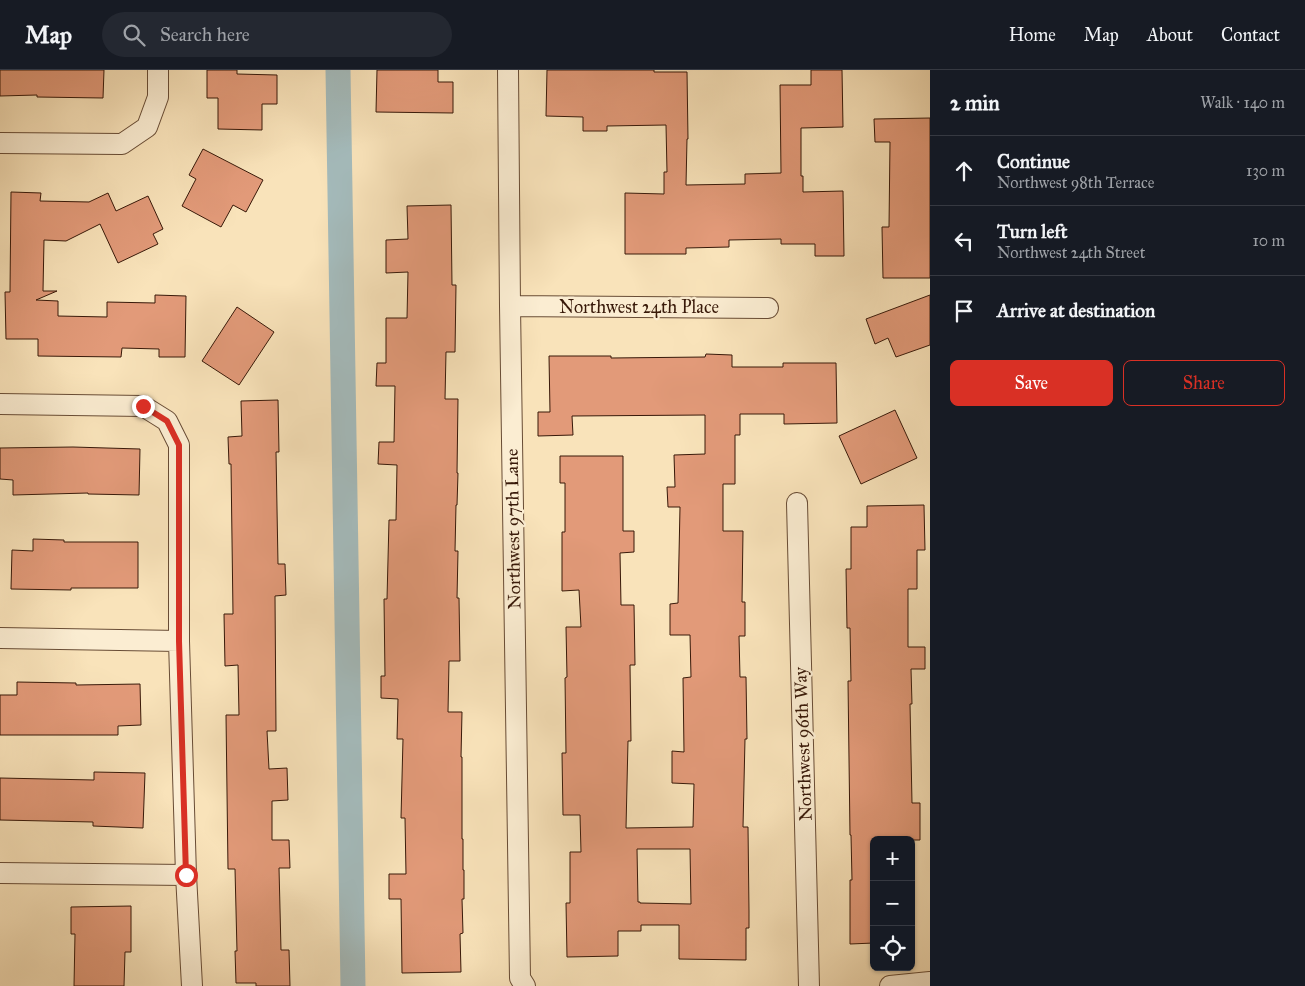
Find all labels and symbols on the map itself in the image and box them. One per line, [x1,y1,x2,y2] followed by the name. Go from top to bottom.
[559,296,719,318] street label: Northwest 24th Place
[132,395,155,418] route end
[501,448,525,610] street label: Northwest 97th Lane
[789,666,817,821] street label: Northwest 96th Way
[175,864,198,887] route start

